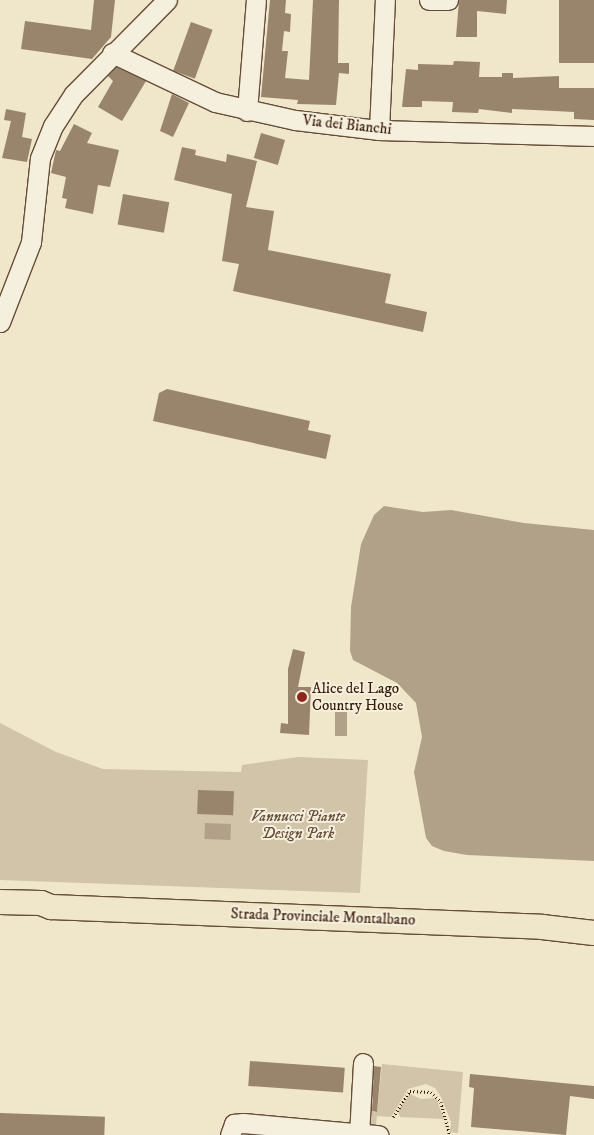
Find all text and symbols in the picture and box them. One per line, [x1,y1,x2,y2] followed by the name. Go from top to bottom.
[302,111,392,139] street label: Via dei Bianchi
[312,679,403,714] place label: Alice del Lago Country House
[296,691,308,703] marker: Alice del Lago Country House
[251,807,345,842] park label: Vannucci Piante Design Park
[230,905,416,929] street label: Strada Provinciale Montalbano

